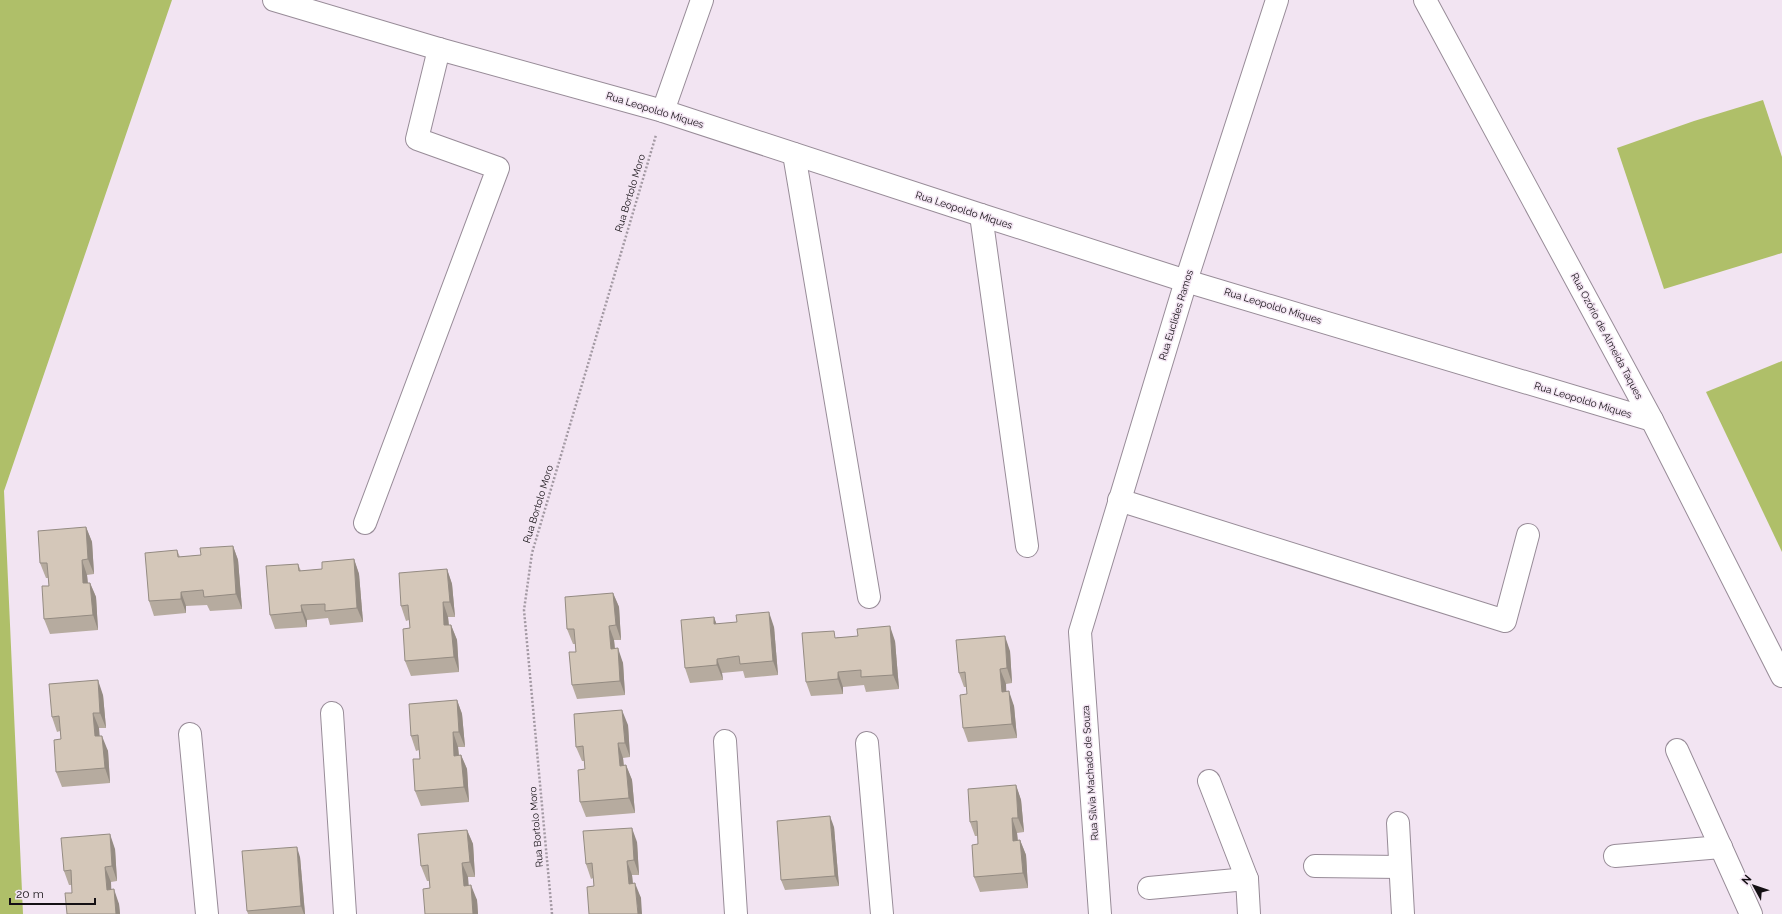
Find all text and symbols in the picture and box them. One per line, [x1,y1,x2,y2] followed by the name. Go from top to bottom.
[605,90,705,130] street label: Rua Leopoldo Miques
[613,153,647,233] street label: Rua Bortolo Moro
[914,189,1014,231] street label: Rua Leopoldo Miques
[1157,268,1195,362] street label: Rua Euclides Ramos
[1569,271,1645,401] street label: Rua Ozório de Almeida Taques
[1223,286,1323,326] street label: Rua Leopoldo Miques
[1533,380,1633,420] street label: Rua Leopoldo Miques
[521,464,555,544] street label: Rua Bortolo Moro
[1080,705,1100,841] street label: Rua Sílvia Machado de Souza
[527,786,545,868] street label: Rua Bortolo Moro
[1734,866,1774,906] north arrow
[1739,872,1754,887] text: N
[10,880,95,906] scale bar
[16,887,44,901] text: 20 m

